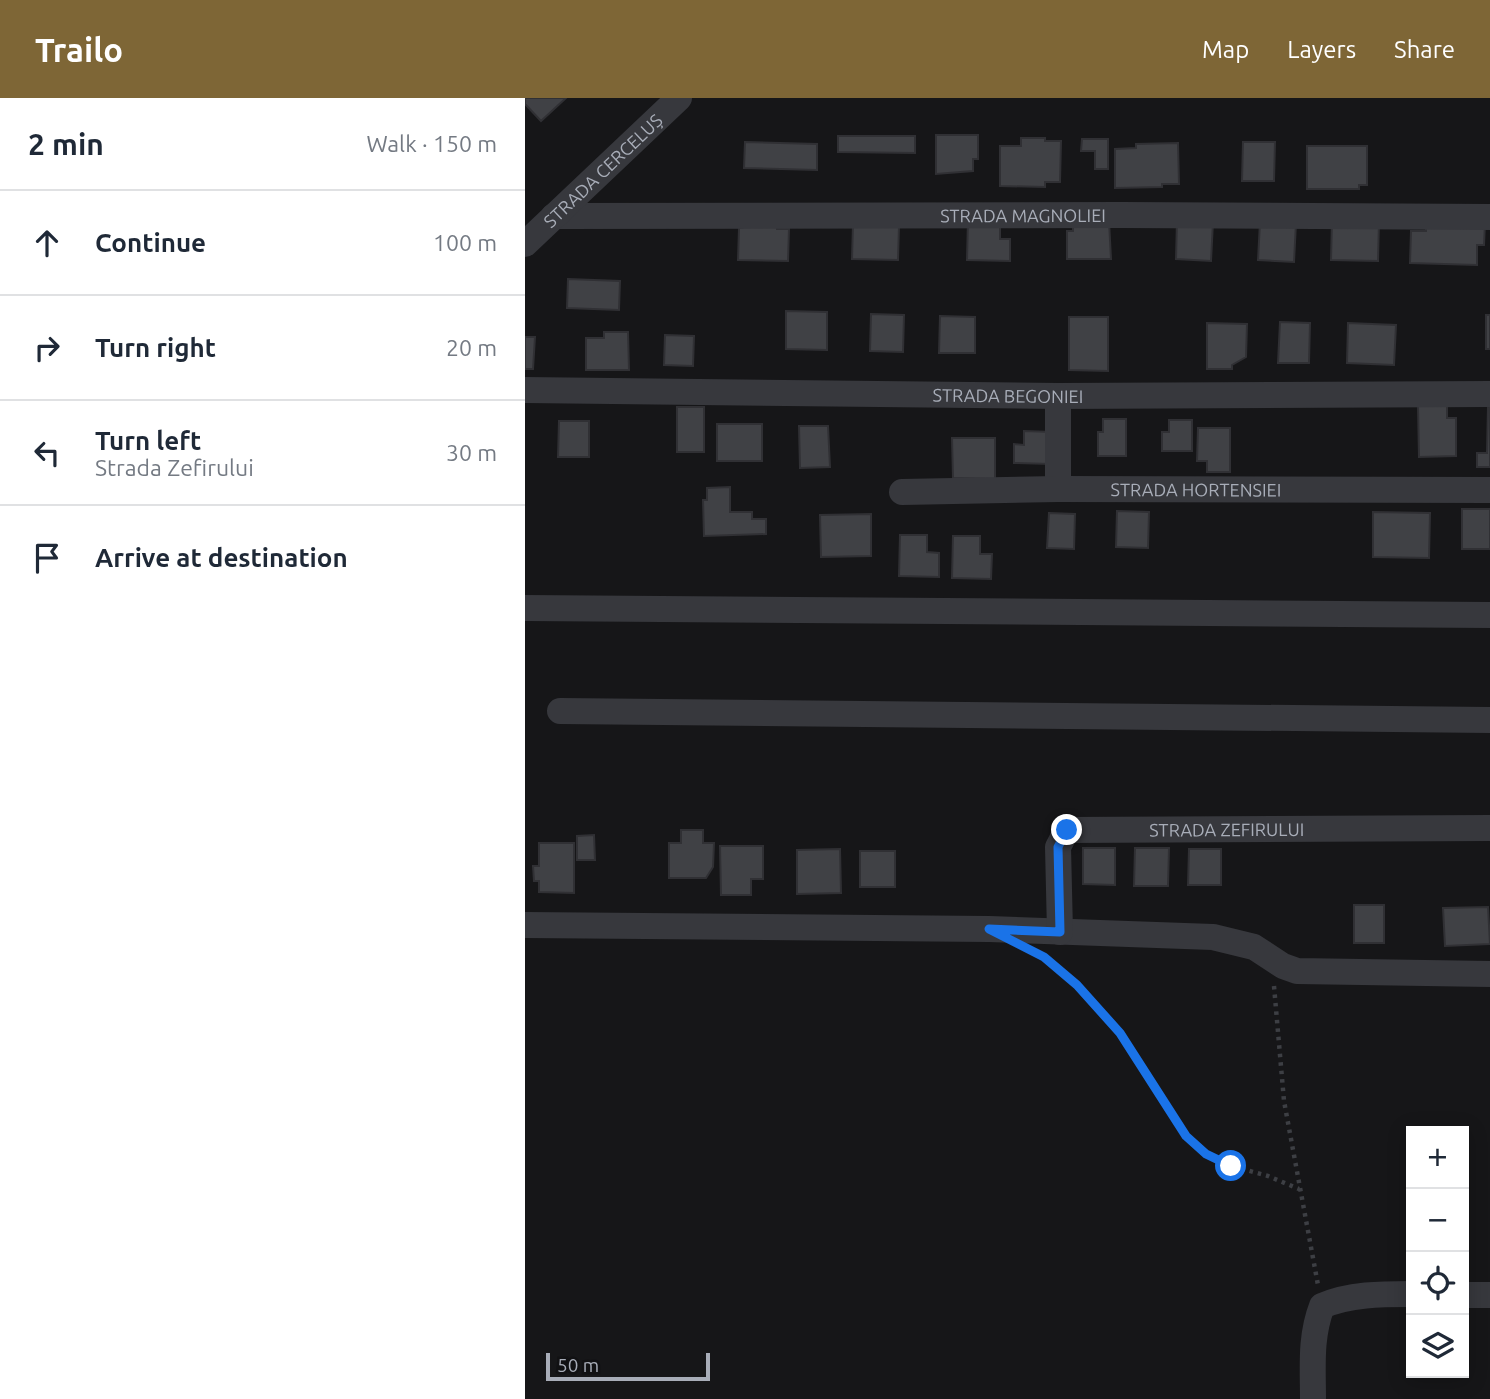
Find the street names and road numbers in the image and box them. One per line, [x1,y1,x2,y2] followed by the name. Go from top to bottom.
[539,110,666,231] street label: STRADA CERCELUȘ
[940,205,1106,225] street label: STRADA MAGNOLIEI
[933,385,1083,406] street label: STRADA BEGONIEI
[1111,479,1281,500] street label: STRADA HORTENSIEI
[1149,819,1304,840] street label: STRADA ZEFIRULUI

